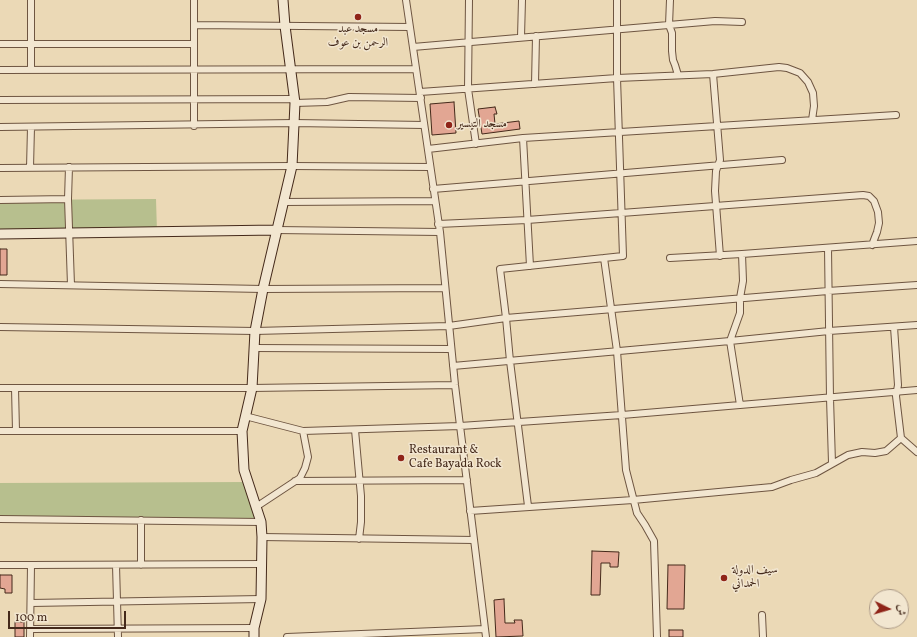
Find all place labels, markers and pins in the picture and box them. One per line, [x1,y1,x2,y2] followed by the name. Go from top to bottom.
[353,12,363,22] marker: مسجد عبد الرحمن بن عوف
[328,23,388,51] place label: مسجد عبد الرحمن بن عوف
[457,118,507,132] place label: مسجد التيسير
[444,120,454,130] marker: مسجد التيسير
[409,444,502,472] place label: Restaurant & Cafe Bayada Rock
[396,453,406,463] marker: Restaurant & Cafe Bayada Rock
[732,564,778,592] place label: سيف الدولة الحمداني
[719,573,729,583] marker: سيف الدولة الحمداني

